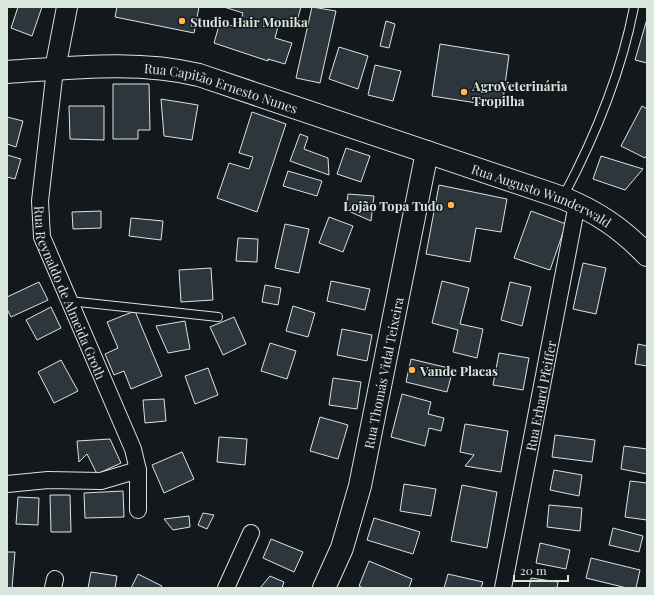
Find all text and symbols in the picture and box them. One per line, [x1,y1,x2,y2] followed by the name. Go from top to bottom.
[190,13,308,30] place label: Studio Hair Monika
[177,16,187,26] marker: Studio Hair Monika
[144,59,300,116] street label: Rua Capitão Ernesto Nunes
[471,77,568,109] place label: AgroVeterinária Tropilha
[459,87,469,97] marker: AgroVeterinária Tropilha
[470,159,615,230] street label: Rua Augusto Wunderwald
[343,197,443,214] place label: Lojão Topa Tudo
[446,200,456,210] marker: Lojão Topa Tudo
[32,205,110,382] street label: Rua Reynaldo de Almeida Groth
[359,295,406,450] street label: Rua Thomás Vidal Teixeira
[521,339,559,452] street label: Rua Erhard Pfeiffer
[419,362,498,379] place label: Vande Placas
[407,365,417,375] marker: Vande Placas
[514,557,568,583] scale bar
[520,562,547,578] text: 20 m

